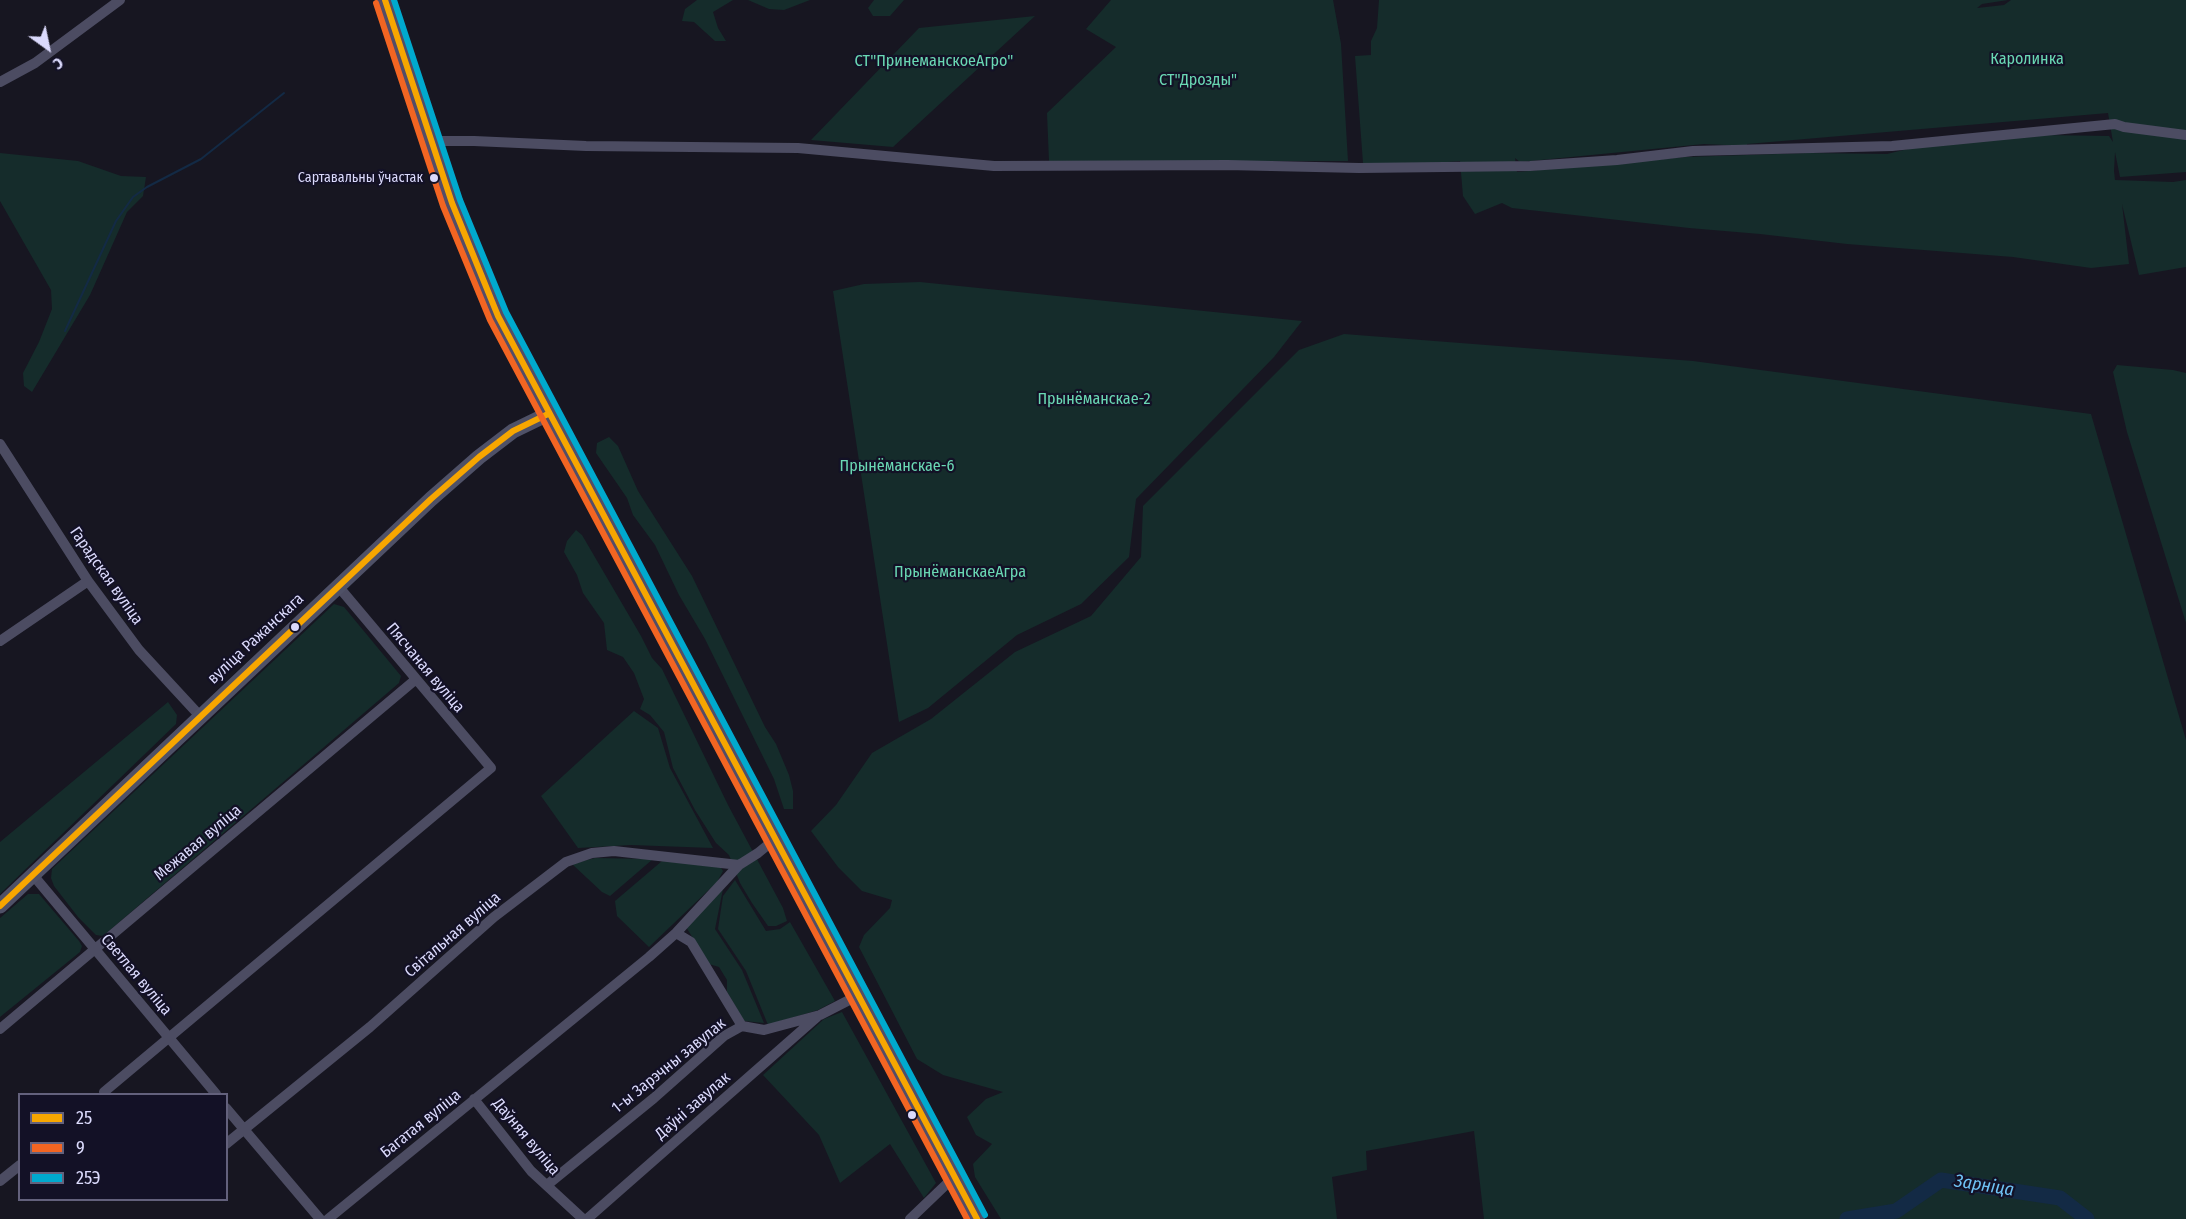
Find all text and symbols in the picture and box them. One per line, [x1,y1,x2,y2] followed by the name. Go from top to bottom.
[18,18,78,78] north arrow
[1990,50,2064,70] park label: Каролинка
[855,52,1013,72] park label: СТ"ПринеманскоеАгро"
[49,53,67,74] text: С
[1159,71,1237,91] park label: СТ"Дрозды"
[298,170,423,186] place label: Сартавальны ўчастак
[428,172,440,184] marker: Сартавальны ўчастак
[1037,390,1151,410] park label: Прынёманскае-2
[839,457,955,477] park label: Прынёманскае-6
[65,523,147,629] street label: Гарадская вуліца
[894,563,1026,583] park label: ПрынёманскаеАгра
[204,590,308,688] street label: вуліца Ражанскага
[382,619,468,717] street label: Пясчаная вуліца
[289,621,301,633] unlabelled marker
[151,801,245,885] street label: Межавая вуліца
[401,888,505,982] street label: Світальная вуліца
[96,930,176,1020] street label: Светлая вуліца
[608,1014,730,1118] street label: 1-ы Зарэчны завулак
[652,1068,734,1144] street label: Даўні завулак
[377,1086,465,1162] street label: Багатая вуліца
[18,1093,228,1201] legend
[488,1094,564,1180] street label: Даўняя вуліца
[76,1107,92,1129] text: 25
[906,1109,918,1121] unlabelled marker
[76,1137,85,1159] text: 9
[76,1167,100,1189] text: 25Э
[1953,1171,2015,1201] water label: Зарніца

